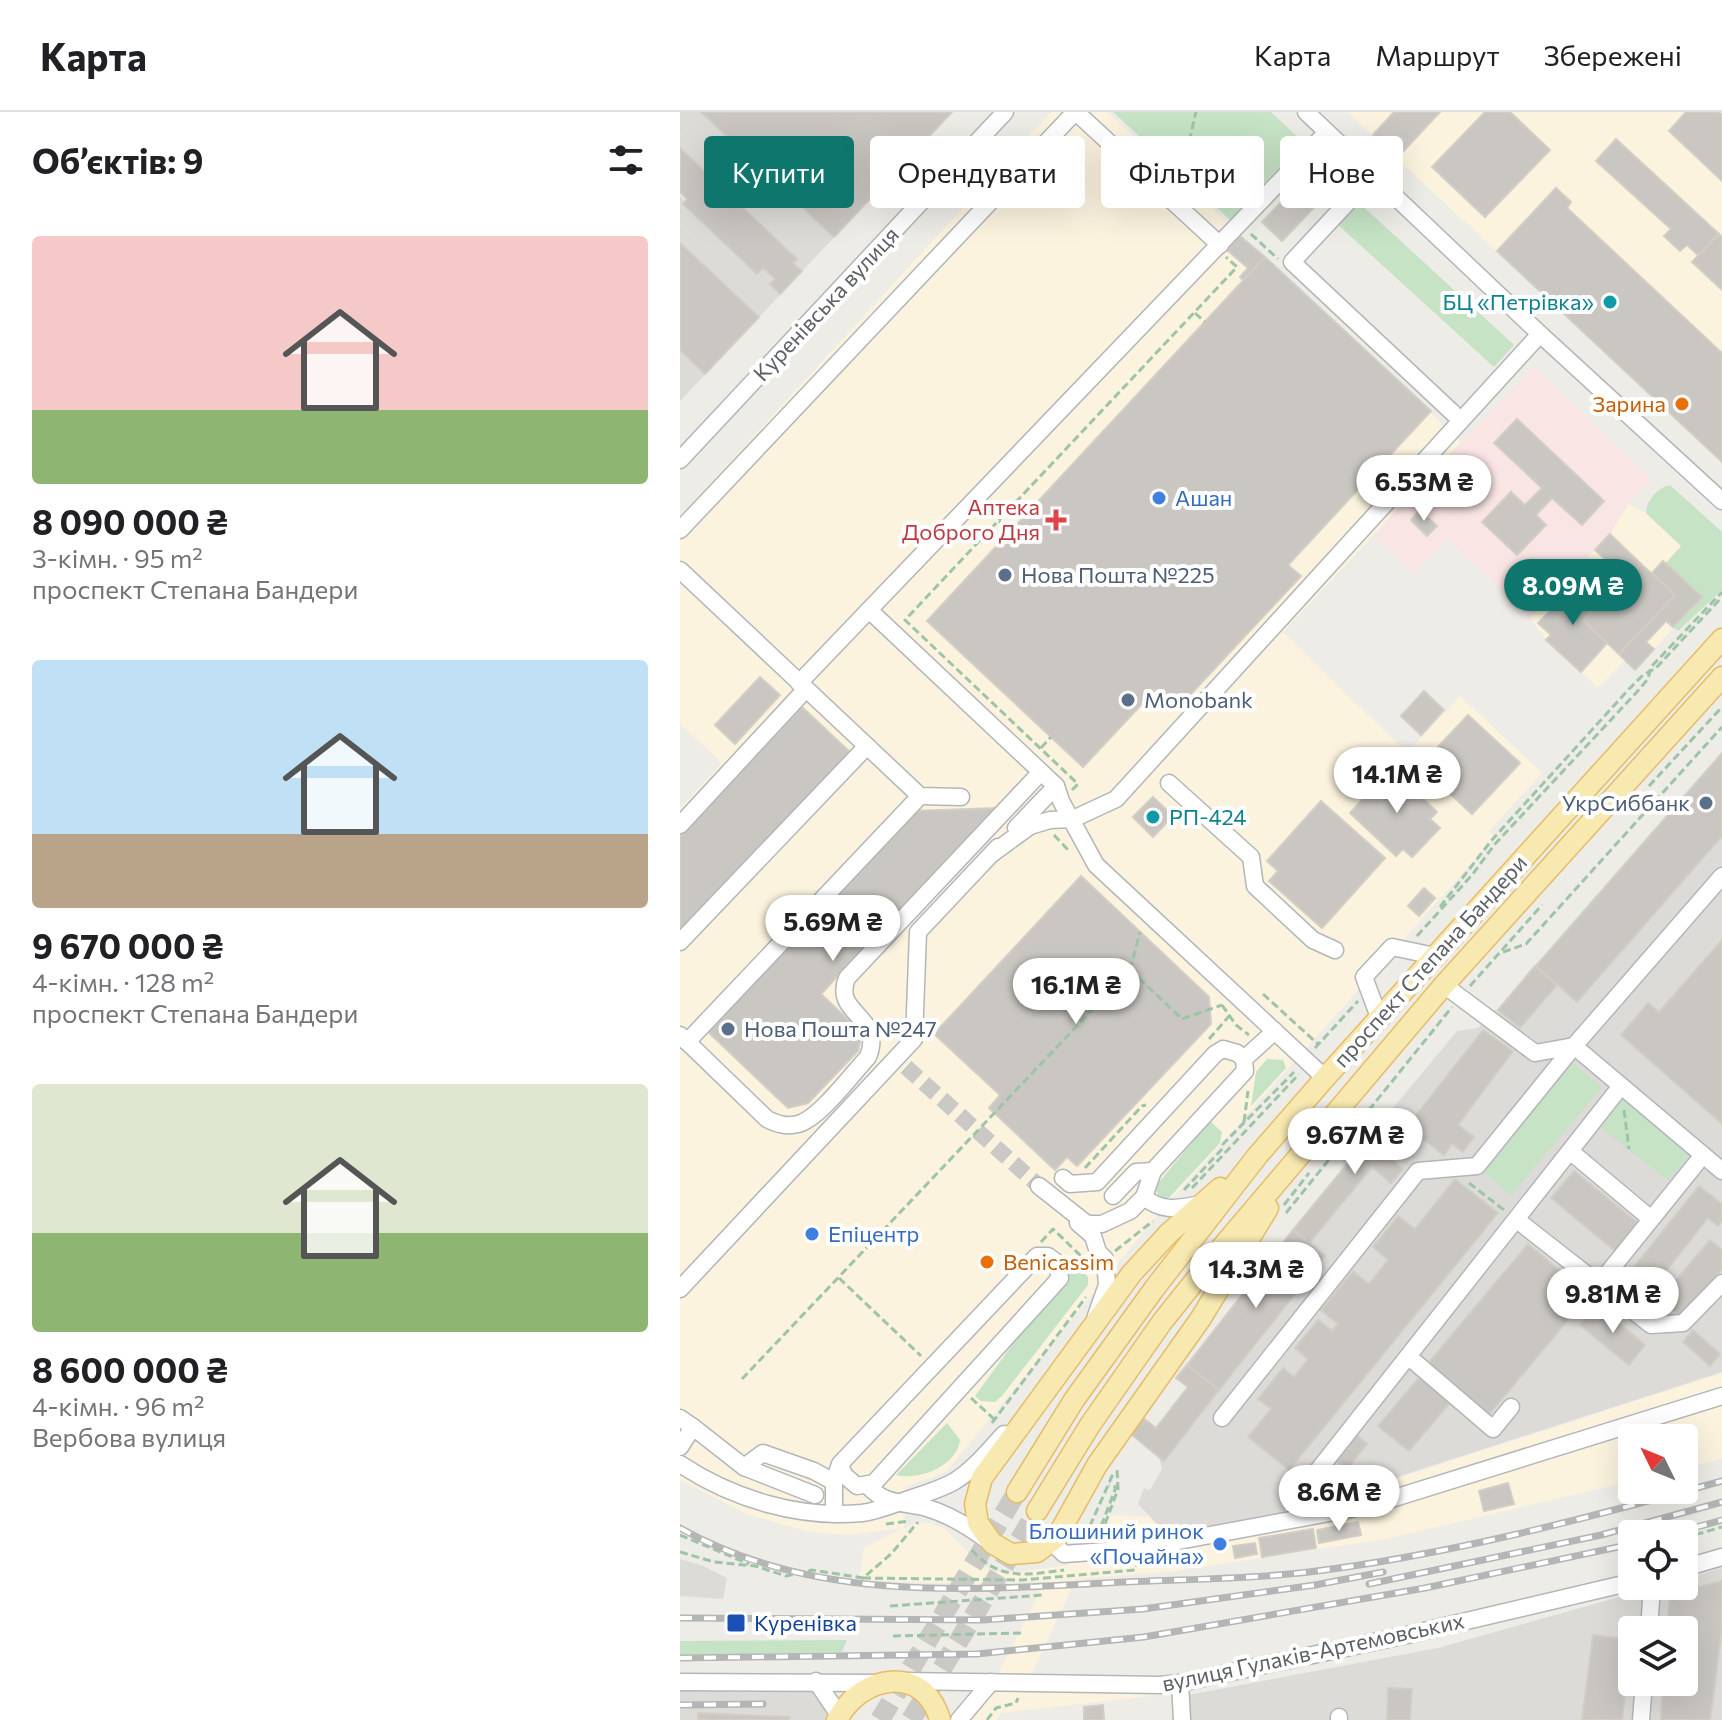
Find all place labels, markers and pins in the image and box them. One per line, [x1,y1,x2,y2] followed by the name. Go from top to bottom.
[1442,288,1594,315] place label: БЦ «Петрівка»
[1601,293,1619,311] marker: БЦ «Петрівка»
[1593,390,1666,417] place label: Зарина
[1673,395,1691,413] marker: Зарина
[1350,455,1498,523] pin: 6.53M ₴
[1175,484,1232,511] place label: Ашан
[1150,489,1168,507] marker: Ашан
[902,493,1040,545] place label: Аптека Доброго Дня
[1047,511,1065,529] marker: Аптека Доброго Дня
[1499,559,1647,627] pin: 8.09M ₴
[1021,561,1215,588] place label: Нова Пошта №225
[996,566,1014,584] marker: Нова Пошта №225
[1144,686,1253,713] place label: Monobank
[1119,691,1137,709] marker: Monobank
[1323,747,1471,815] pin: 14.1M ₴
[1562,789,1690,816] place label: УкрСиббанк
[1697,794,1715,812] marker: УкрСиббанк
[1169,803,1246,830] place label: РП-424
[1144,808,1162,826] marker: РП-424
[759,895,907,963] pin: 5.69M ₴
[1002,958,1150,1026] pin: 16.1M ₴
[744,1015,937,1042] place label: Нова Пошта №247
[719,1020,737,1038] marker: Нова Пошта №247
[1281,1108,1429,1176] pin: 9.67M ₴
[828,1220,919,1247] place label: Епіцентр
[803,1225,821,1243] marker: Епіцентр
[1182,1242,1330,1310] pin: 14.3M ₴
[1003,1248,1114,1275] place label: Benicassim
[978,1253,996,1271] marker: Benicassim
[1539,1267,1687,1335] pin: 9.81M ₴
[1274,1465,1404,1533] pin: 8.6M ₴
[1029,1517,1204,1569] place label: Блошиний ринок «Почайна»
[1211,1535,1229,1553] marker: Блошиний ринок «Почайна»
[754,1609,857,1636] place label: Куренівка
[725,1612,747,1634] marker: Куренівка

